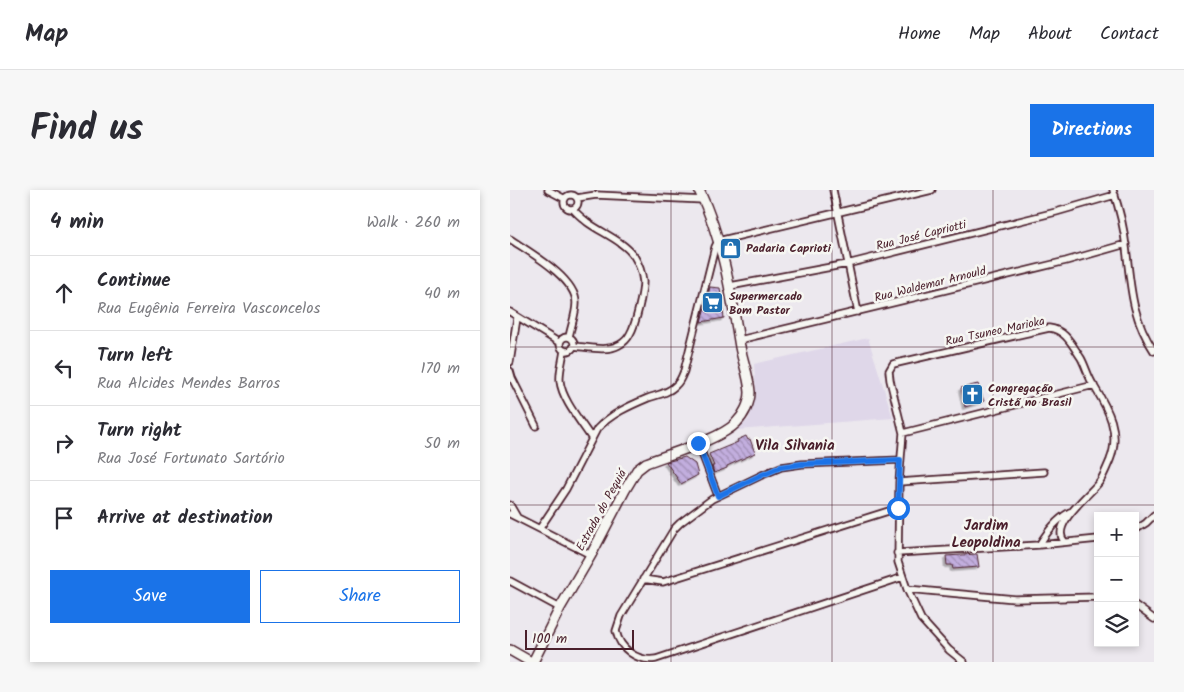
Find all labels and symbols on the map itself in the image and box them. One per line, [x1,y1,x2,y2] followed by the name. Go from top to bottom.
[874,215,969,256] street label: Rua José Capriotti
[718,236,742,260] shop icon: Padaria Caprioti
[746,239,832,258] place label: Padaria Caprioti
[872,261,989,308] street label: Rua Waldemar Arnould
[729,287,803,320] place label: Supermercado Bom Pastor
[701,291,725,315] supermarket icon: Supermercado Bom Pastor
[944,312,1047,351] street label: Rua Tsuneo Marioka
[988,379,1072,412] place label: Congregação Cristã no Brasil
[960,383,984,407] church icon: Congregação Cristã no Brasil
[687,432,710,455] route end
[755,434,835,458] district label: Vila Silvania
[571,465,632,555] street label: Estrada do Pequiá
[887,497,910,520] route start
[951,514,1021,555] district label: Jardim Leopoldina
[525,627,634,650] scale bar

